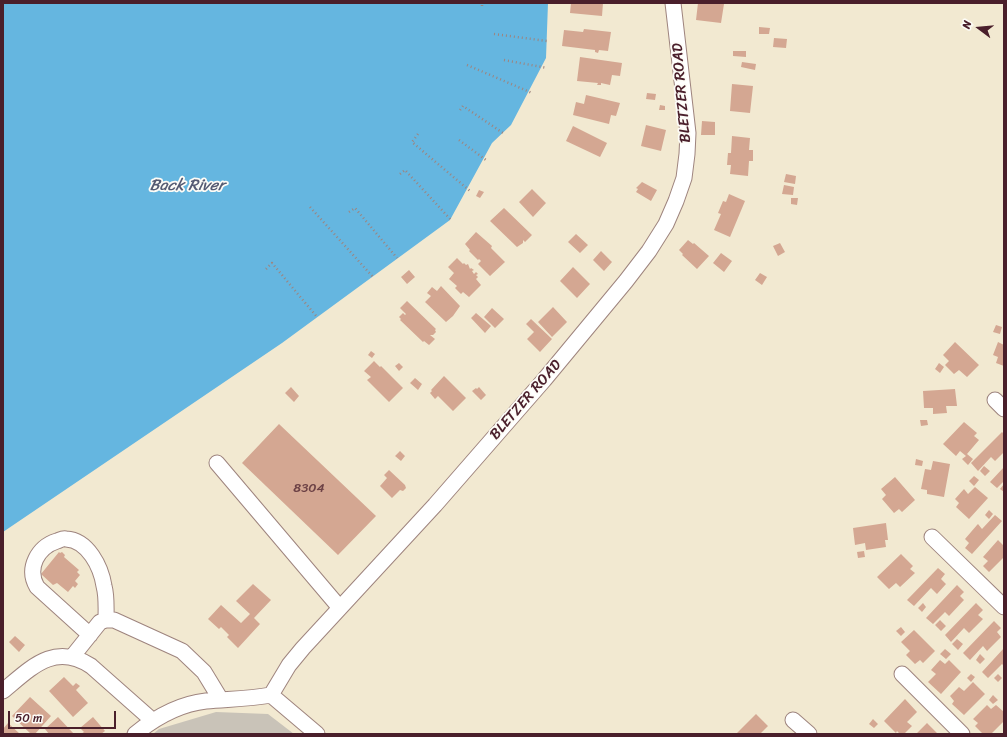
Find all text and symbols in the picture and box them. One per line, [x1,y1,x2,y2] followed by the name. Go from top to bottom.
[959,8,999,48] north arrow
[957,18,977,31] text: N
[669,42,695,144] street label: BLETZER ROAD
[149,176,225,196] water label: Back River
[486,356,566,444] street label: BLETZER ROAD
[293,481,325,497] house number: 8304
[10,703,118,729] scale bar
[15,707,42,729] text: 50 m

